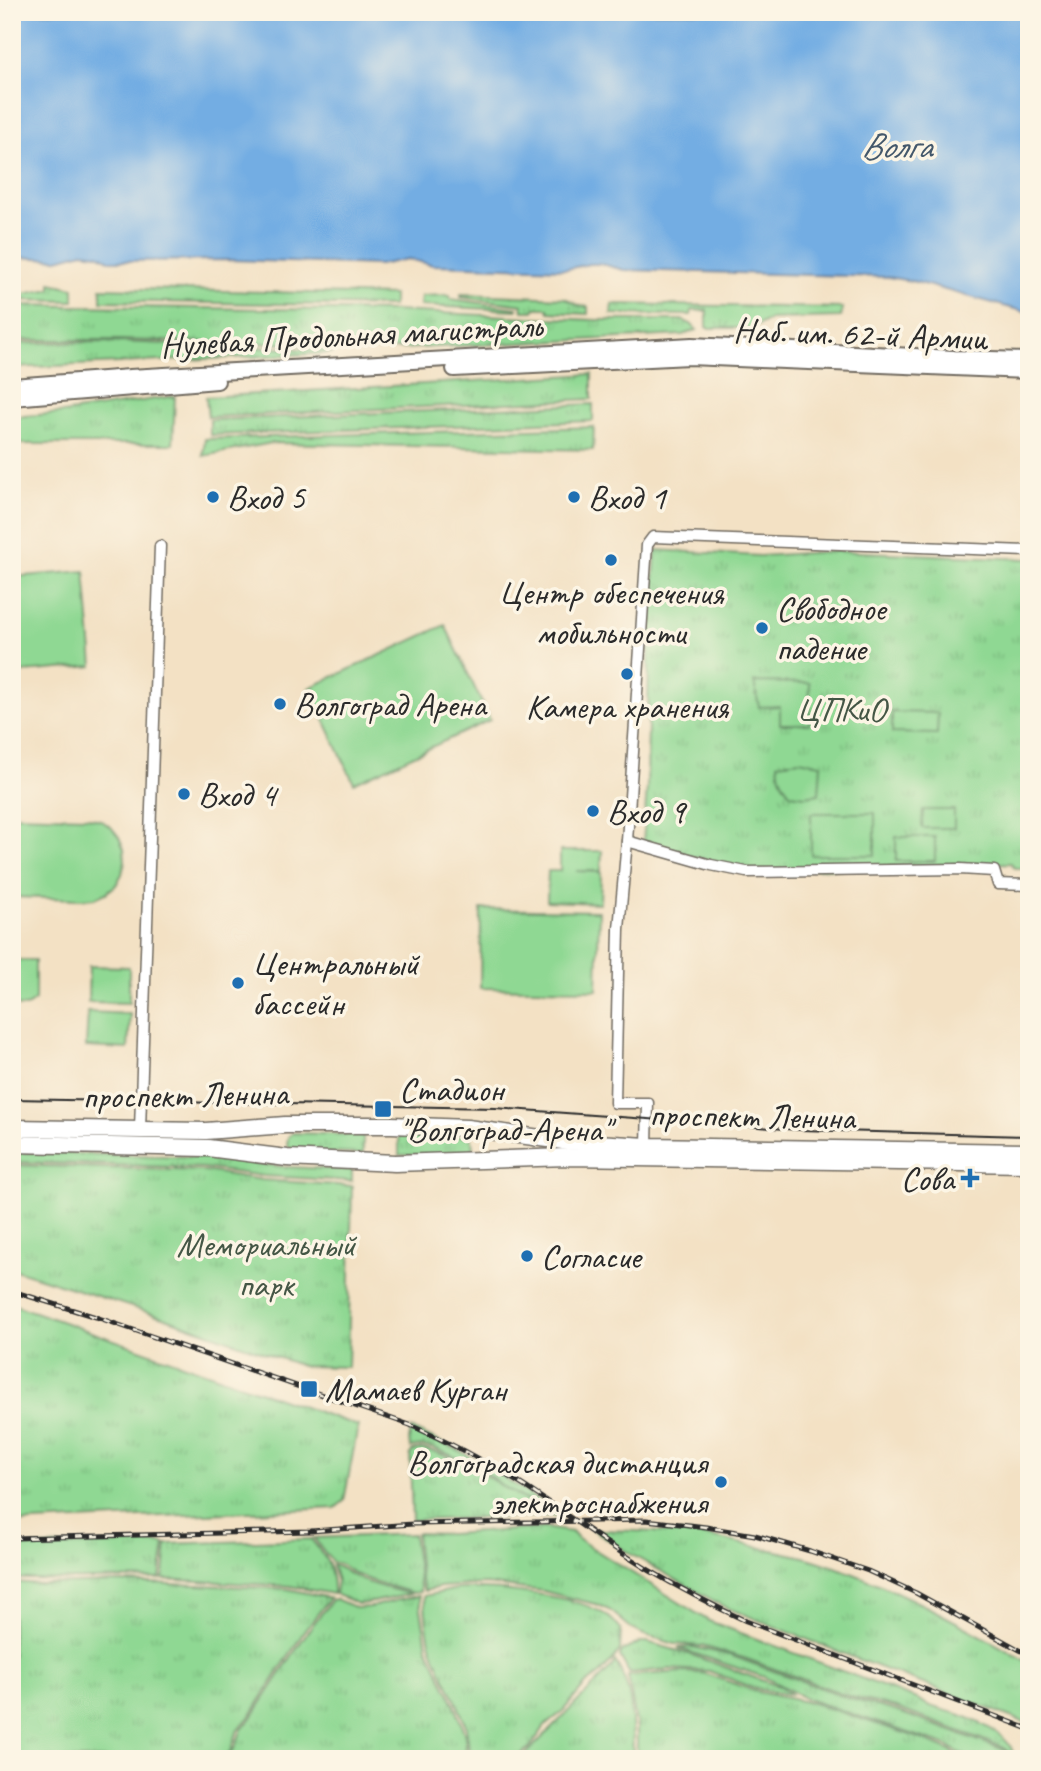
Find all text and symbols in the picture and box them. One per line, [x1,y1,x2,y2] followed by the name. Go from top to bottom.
[861,122,934,169] water label: Волга
[159,302,545,367] street label: Нулевая Продольная магистраль
[733,307,990,361] street label: Наб. им. 62-й Армии
[227,475,307,520] place label: Вход 5
[588,475,668,520] place label: Вход 1
[205,489,221,505] marker: Вход 5
[566,489,582,505] marker: Вход 1
[603,552,619,568] marker: Центр обеспечения мобильности
[499,570,725,655] place label: Центр обеспечения мобильности
[776,586,888,671] place label: Свободное падение
[754,620,770,636] marker: Свободное падение
[619,666,635,682] marker: Камера хранения
[294,682,488,727] place label: Волгоград Арена
[526,684,730,729] place label: Камера хранения
[796,687,889,732] park label: ЦПКиО
[272,696,288,712] marker: Волгоград Арена
[198,772,279,817] place label: Вход 4
[176,786,192,802] marker: Вход 4
[607,789,688,834] place label: Вход 9
[585,803,601,819] marker: Вход 9
[252,941,421,1026] place label: Центральный бассейн
[230,975,246,991] marker: Центральный бассейн
[399,1067,617,1152] place label: Стадион "Волгоград-Арена"
[82,1071,290,1119] street label: проспект Ленина
[649,1092,857,1140] street label: проспект Ленина
[373,1099,393,1119] marker: Стадион "Волгоград-Арена"
[901,1156,956,1201] place label: Сова
[960,1168,980,1188] marker: Сова
[177,1222,358,1307] park label: Мемориальный парк
[541,1234,643,1279] place label: Согласие
[519,1248,535,1264] marker: Согласие
[325,1367,508,1412] place label: Мамаев Курган
[299,1379,319,1399] marker: Мамаев Курган
[407,1440,710,1525] place label: Волгоградская дистанция электроснабжения
[713,1474,729,1490] marker: Волгоградская дистанция электроснабжения

